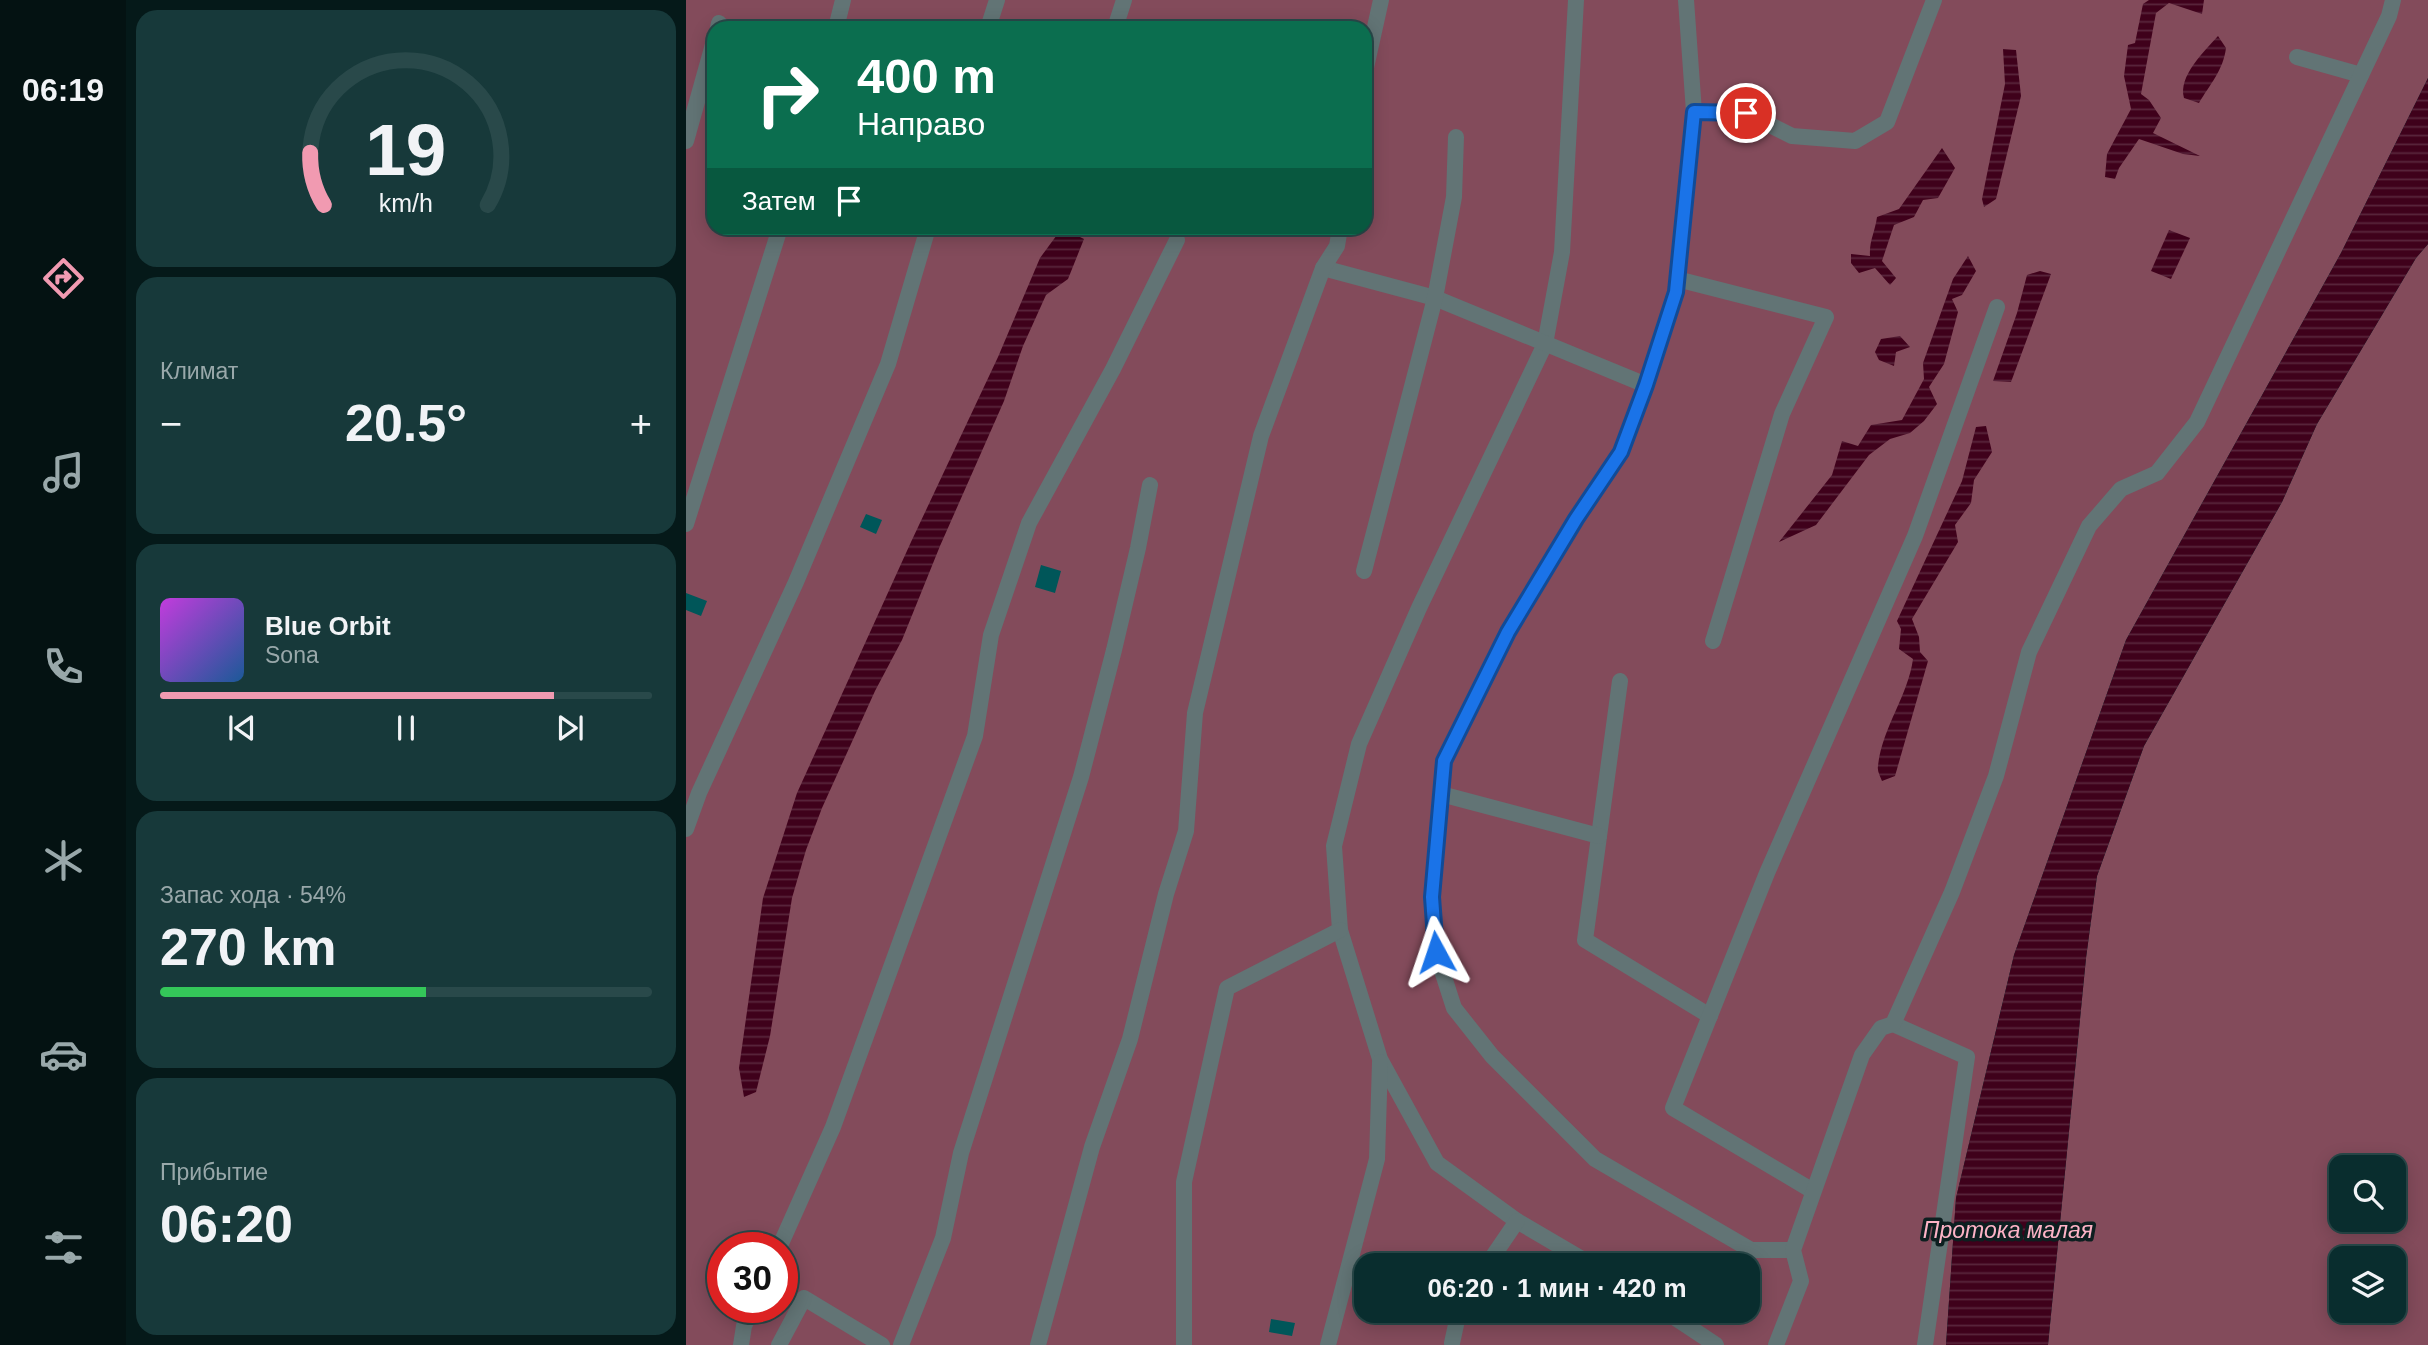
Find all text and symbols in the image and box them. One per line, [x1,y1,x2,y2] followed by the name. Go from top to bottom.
[742,49,833,140] icon: right
[857,49,996,103] text: 400 m
[22,72,104,108] text: 06:19
[1716,83,1776,143] pin
[1727,94,1765,132] icon: arrive
[857,106,985,142] text: Направо
[366,109,446,190] text: 19
[830,182,868,220] icon: arrive
[742,186,816,216] text: Затем
[379,188,433,216] text: km/h
[39,254,88,303] icon: directions
[160,358,238,384] text: Климат
[345,394,467,452] text: 20.5°
[160,403,182,445] text: −
[630,403,652,445] text: +
[39,448,88,497] icon: music
[265,611,391,641] text: Blue Orbit
[39,642,88,691] icon: phone
[265,642,319,668] text: Sona
[223,709,261,747] icon: previous
[387,709,425,747] icon: pause
[551,709,589,747] icon: next
[39,836,88,885] icon: climate
[160,882,346,908] text: Запас хода · 54%
[1399,915,1473,989] position arrow
[160,918,336,976] text: 270 km
[39,1030,88,1079] icon: car
[2329,1155,2406,1323] map controls
[2329,1155,2406,1232] button: search
[160,1159,268,1185] text: Прибытие
[160,1195,293,1253] text: 06:20
[1923,1217,2093,1243] water label: Протока малая
[39,1223,88,1272] icon: filters
[707,1232,798,1323] speed limit sign: 30
[2329,1246,2406,1323] button: layers
[1427,1273,1687,1303] text: 06:20 · 1 мин · 420 m

